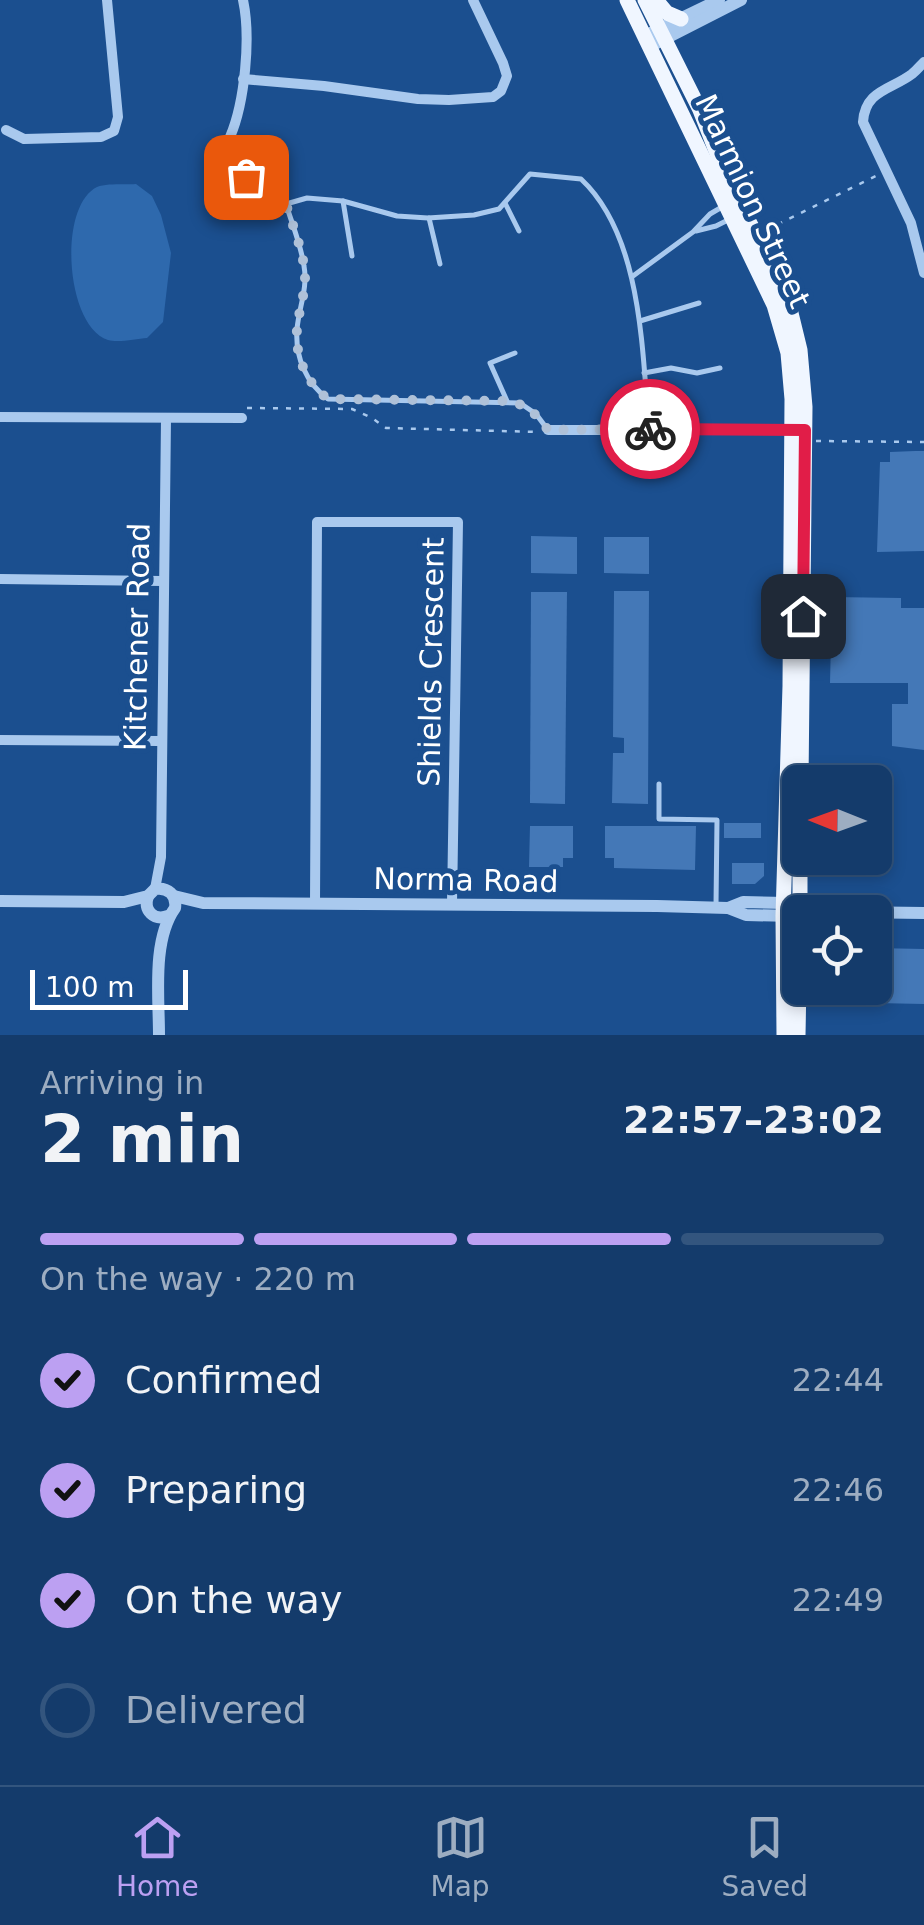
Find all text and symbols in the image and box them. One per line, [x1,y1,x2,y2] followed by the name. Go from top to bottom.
[688,89,818,314] street label: Marmion Street
[204,135,289,220] pin
[219,150,274,205] icon: bag
[600,379,700,479] courier
[623,402,678,457] icon: bike
[118,523,156,751] street label: Kitchener Road
[411,537,451,787] street label: Shields Crescent
[761,574,846,659] pin
[776,589,831,644] icon: home
[782,765,892,875] north arrow
[782,765,892,1005] map controls
[373,861,559,899] street label: Norma Road
[782,895,892,1005] button: locate
[30,965,188,1010] scale bar
[45,971,135,1004] text: 100 m
[40,1064,204,1102] text: Arriving in
[623,1098,884,1142] text: 22:57–23:02
[40,1102,244,1177] text: 2 min
[40,1260,356,1298] text: On the way · 220 m
[40,1353,95,1408] icon: check
[125,1358,322,1402] text: Confirmed
[792,1361,884,1399] text: 22:44
[40,1463,95,1518] icon: check
[125,1468,307,1512] text: Preparing
[792,1471,884,1509] text: 22:46
[40,1573,95,1628] icon: check
[125,1578,342,1622] text: On the way
[792,1581,884,1619] text: 22:49
[125,1688,307,1732] text: Delivered
[116,1810,199,1903] tab: Home
[431,1810,490,1903] tab: Map
[722,1810,808,1903] tab: Saved

